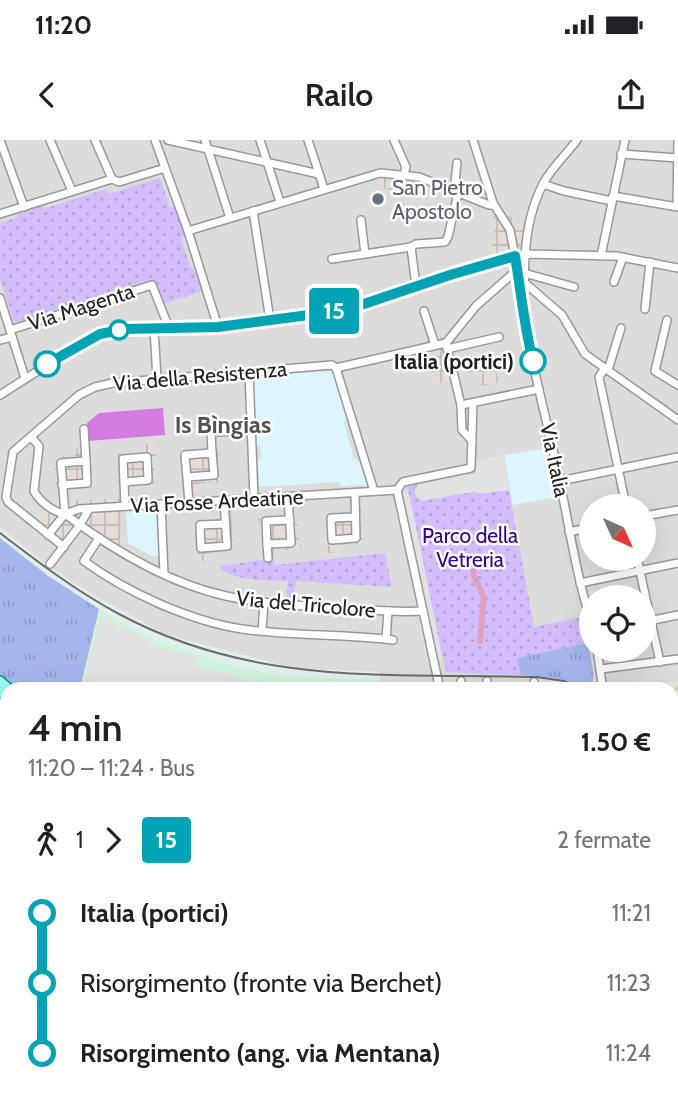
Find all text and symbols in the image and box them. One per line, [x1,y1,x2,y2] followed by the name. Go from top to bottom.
[35,9,92,41] text: 11:20
[305,75,373,114] text: Railo
[28,76,66,114] icon: back
[612,76,650,114] icon: share
[392,175,483,224] place label: San Pietro Apostolo
[370,191,386,207] marker: San Pietro Apostolo
[25,278,137,336] street label: Via Magenta
[302,288,366,334] line badge: 15
[323,296,345,325] text: 15
[109,320,129,340] unlabelled marker
[520,348,546,374] marker: Italia (portici)
[394,349,514,374] place label: Italia (portici)
[34,351,60,377] unlabelled marker
[112,356,288,396] street label: Via della Resistenza
[175,410,271,439] district label: Is Bìngias
[535,421,575,499] street label: Via Italia
[130,484,304,518] street label: Via Fosse Ardeatine
[579,494,656,570] north arrow
[579,494,656,662] map controls
[422,523,518,572] park label: Parco della Vetreria
[235,585,377,623] street label: Via del Tricolore
[579,585,656,662] button: locate
[28,704,123,751] text: 4 min
[581,726,651,758] text: 1.50 €
[28,754,195,782] text: 11:20 – 11:24 · Bus
[28,821,66,859] icon: walk
[94,821,132,859] icon: forward
[156,825,177,854] text: 15
[76,826,84,854] text: 1
[557,826,651,854] text: 2 fermate
[80,897,229,929] text: Italia (portici)
[612,899,651,927] text: 11:21
[80,967,442,999] text: Risorgimento (fronte via Berchet)
[607,969,651,997] text: 11:23
[80,1037,440,1069] text: Risorgimento (ang. via Mentana)
[606,1039,651,1067] text: 11:24

